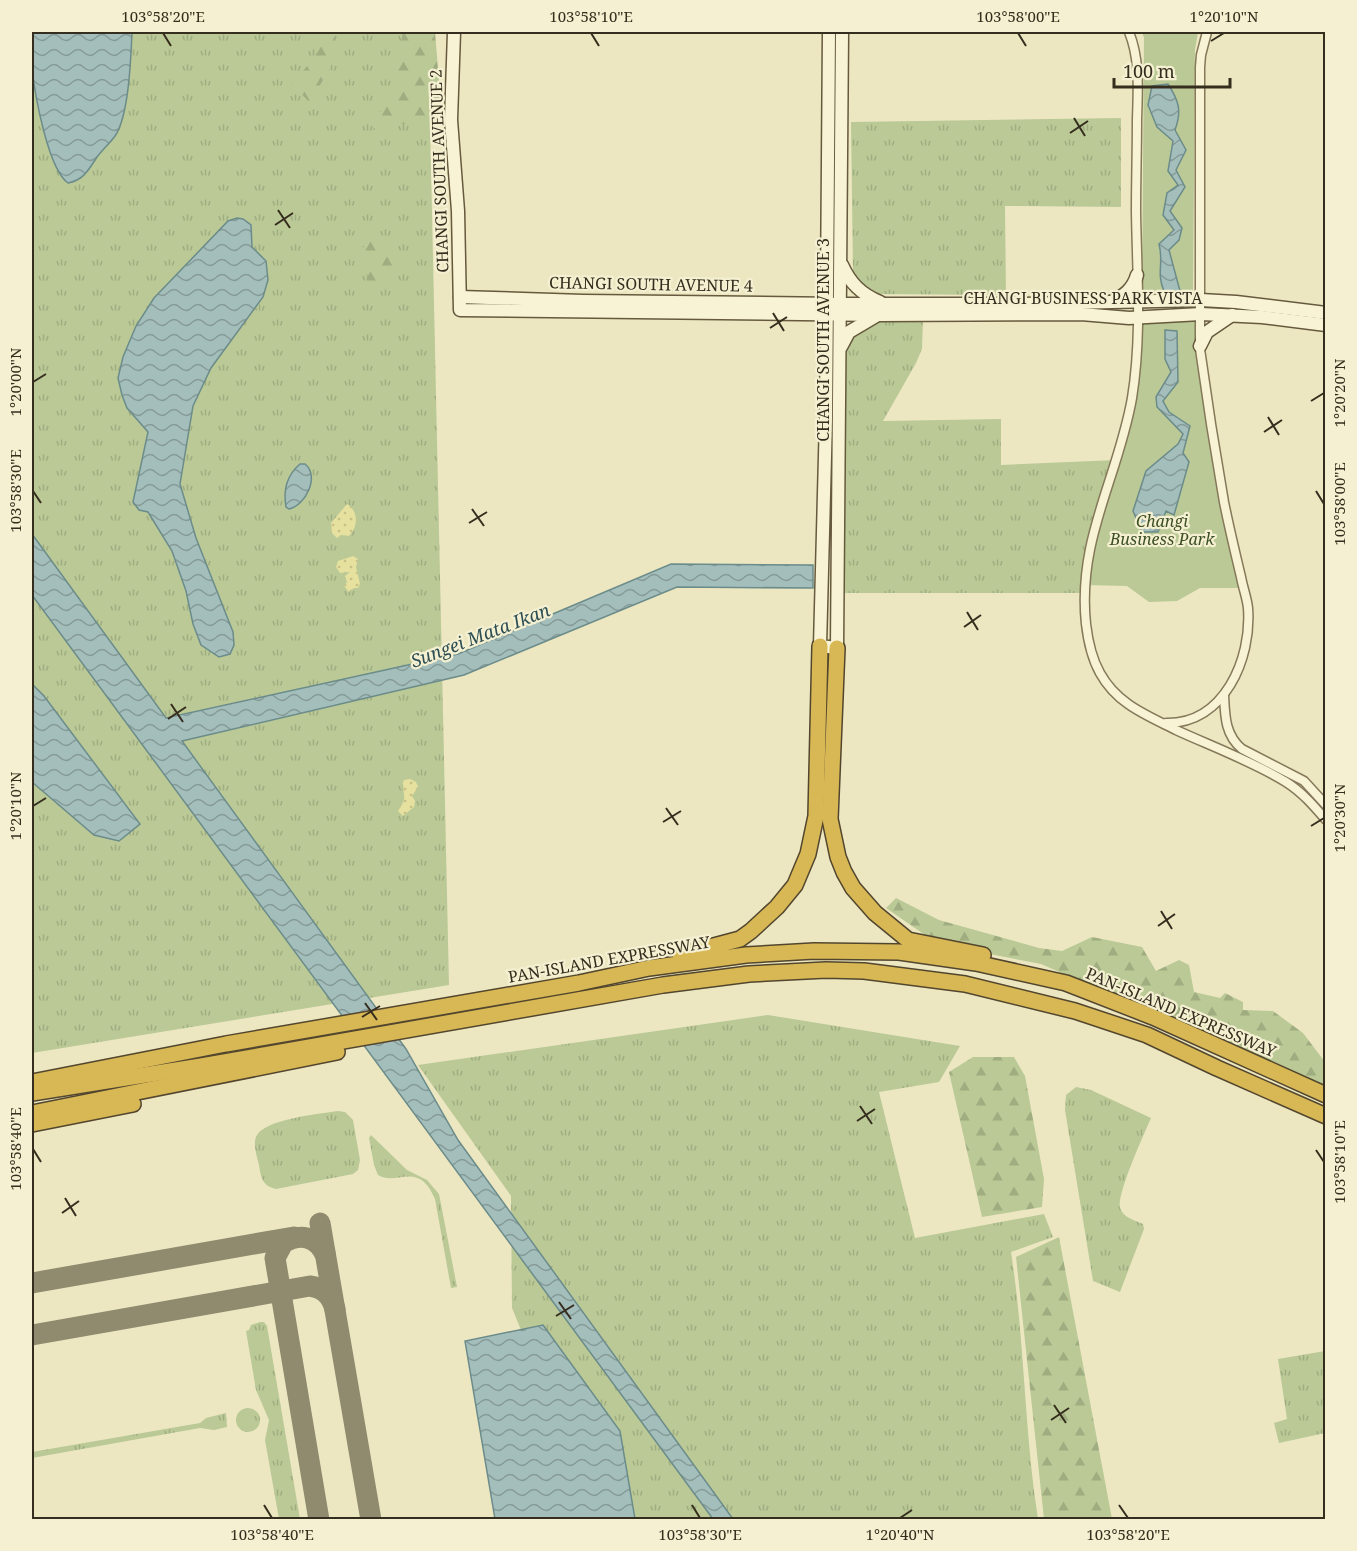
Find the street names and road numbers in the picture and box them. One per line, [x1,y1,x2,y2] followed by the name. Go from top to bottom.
[424,69,454,273] street label: CHANGI SOUTH AVENUE 2
[812,238,834,442] street label: CHANGI SOUTH AVENUE 3
[549,271,753,297] street label: CHANGI SOUTH AVENUE 4
[964,287,1203,309] street label: CHANGI BUSINESS PARK VISTA
[506,930,713,988] street label: PAN-ISLAND EXPRESSWAY
[1082,962,1280,1062] street label: PAN-ISLAND EXPRESSWAY

